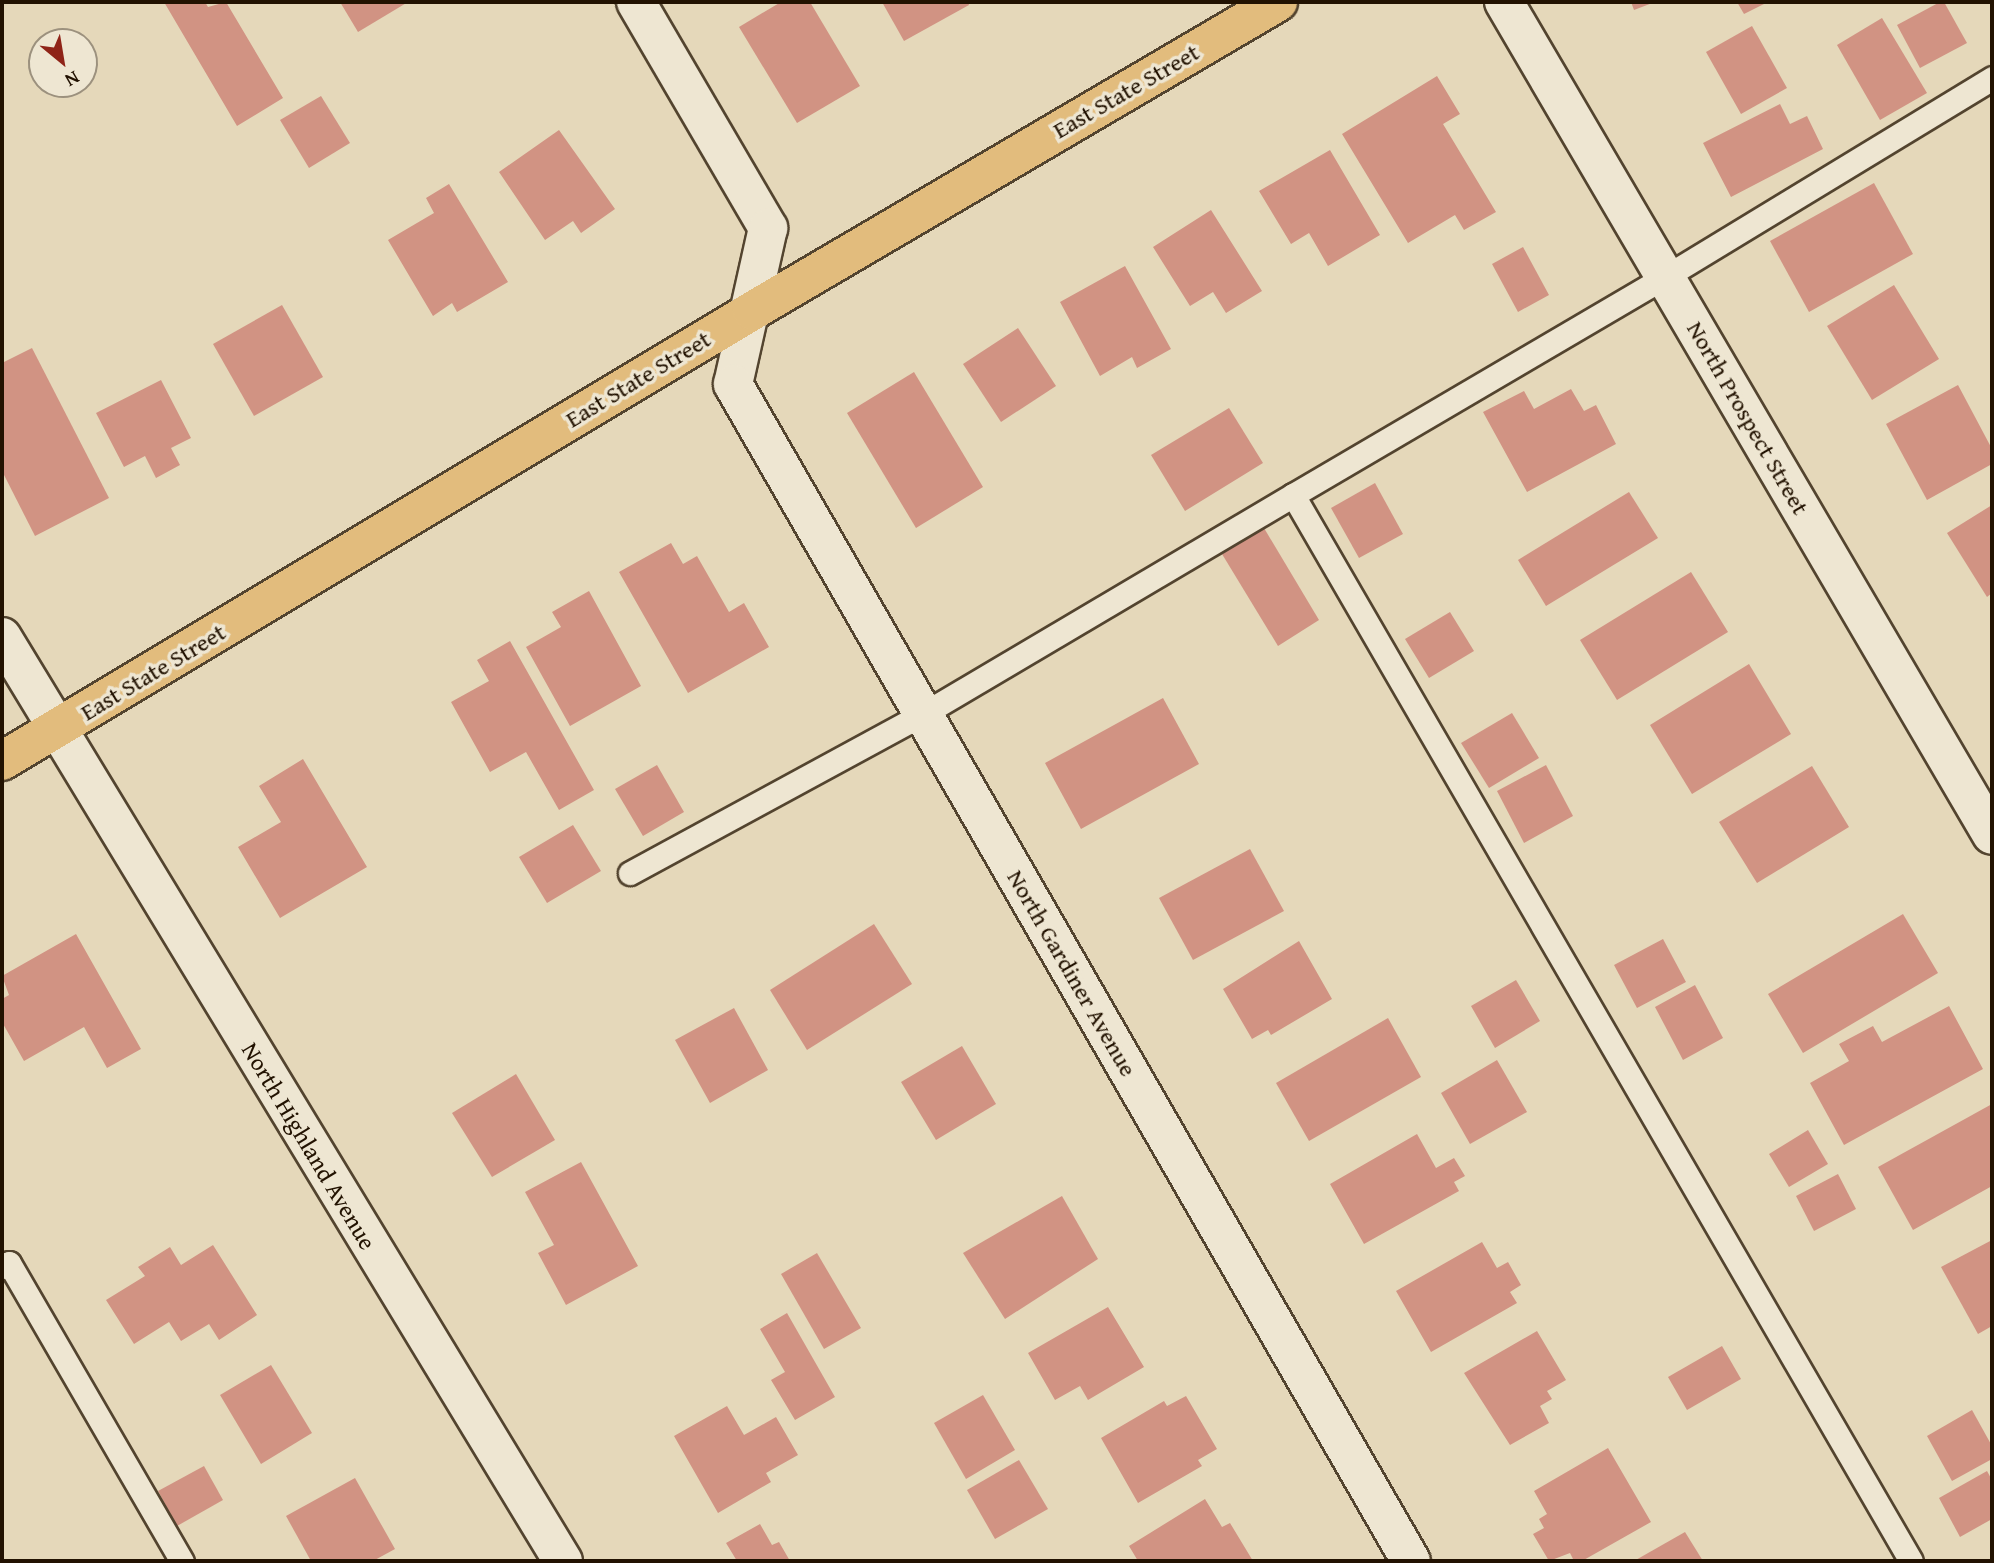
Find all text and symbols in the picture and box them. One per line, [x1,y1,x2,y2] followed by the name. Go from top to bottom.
[28,28,98,98] north arrow
[1048,38,1204,144] street label: East State Street
[60,64,85,95] text: N
[1681,316,1815,520] street label: North Prospect Street
[560,324,716,434] street label: East State Street
[75,617,231,727] street label: East State Street
[1001,865,1143,1081] street label: North Gardiner Avenue
[236,1037,382,1255] street label: North Highland Avenue

